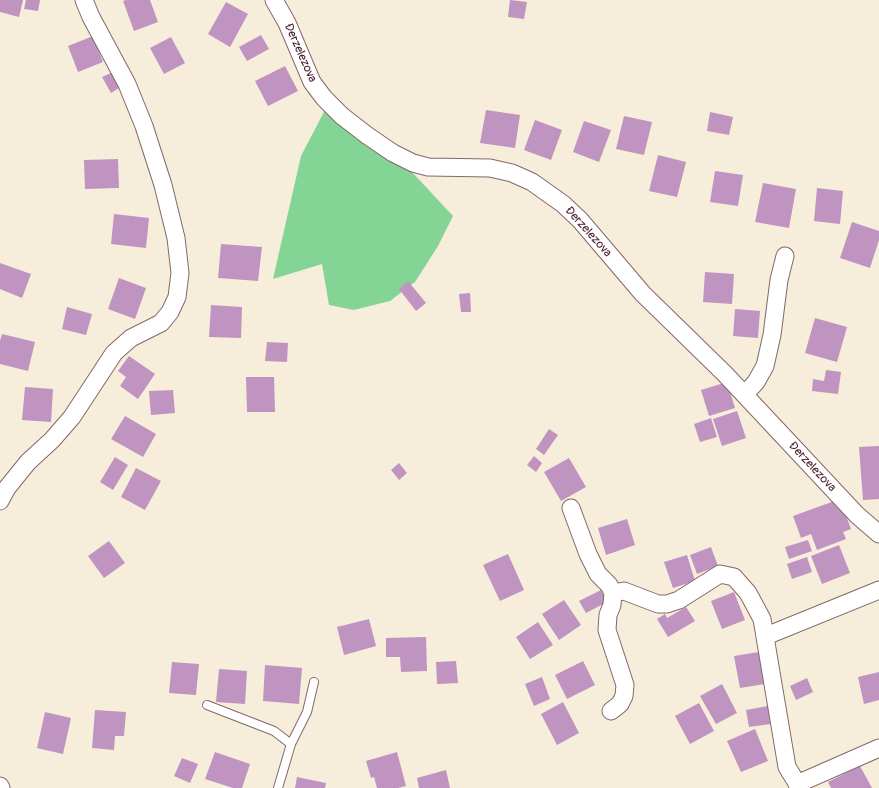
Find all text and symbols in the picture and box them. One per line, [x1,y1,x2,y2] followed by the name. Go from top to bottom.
[281,21,319,85] street label: Đerzelezova
[562,204,614,260] street label: Đerzelezova
[785,439,839,495] street label: Đerzelezova

